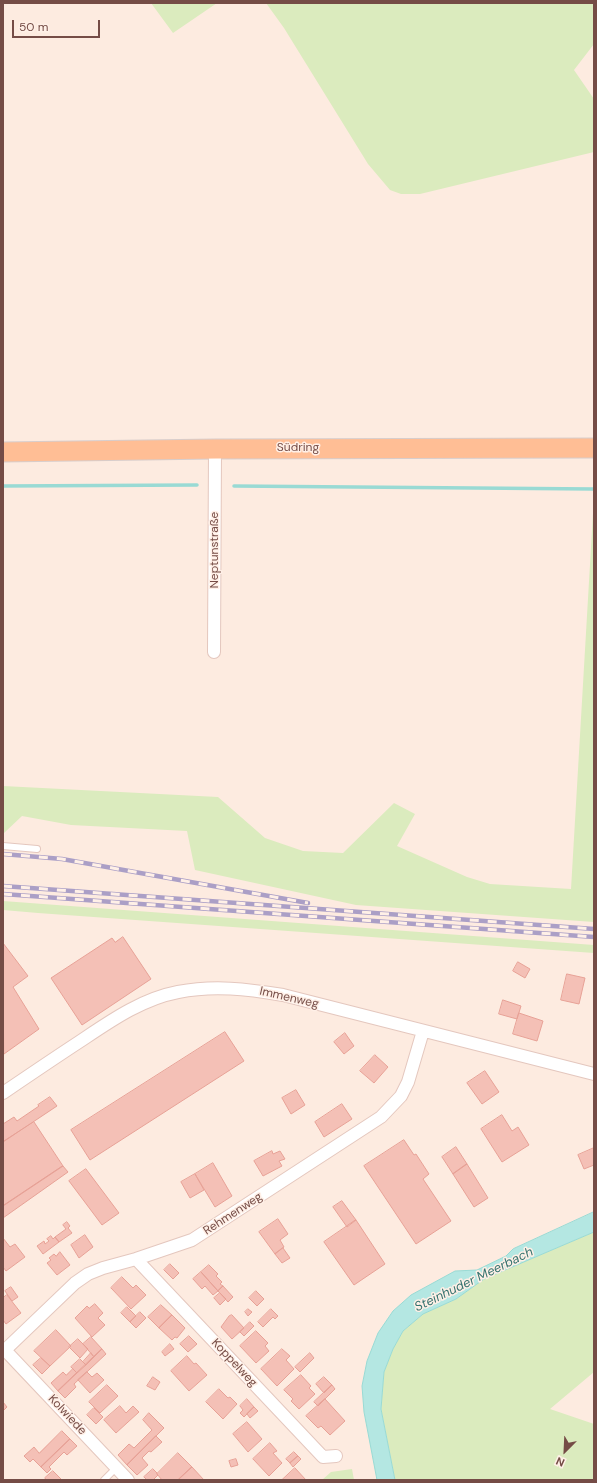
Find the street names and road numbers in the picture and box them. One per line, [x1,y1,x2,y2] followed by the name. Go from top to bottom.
[277,441,319,455] street label: Südring
[208,512,222,588] street label: Neptunstraße
[258,984,320,1012] street label: Immenweg
[201,1190,265,1238] street label: Rehmenweg
[208,1336,260,1390] street label: Koppelweg
[45,1392,89,1438] street label: Kolwiede

